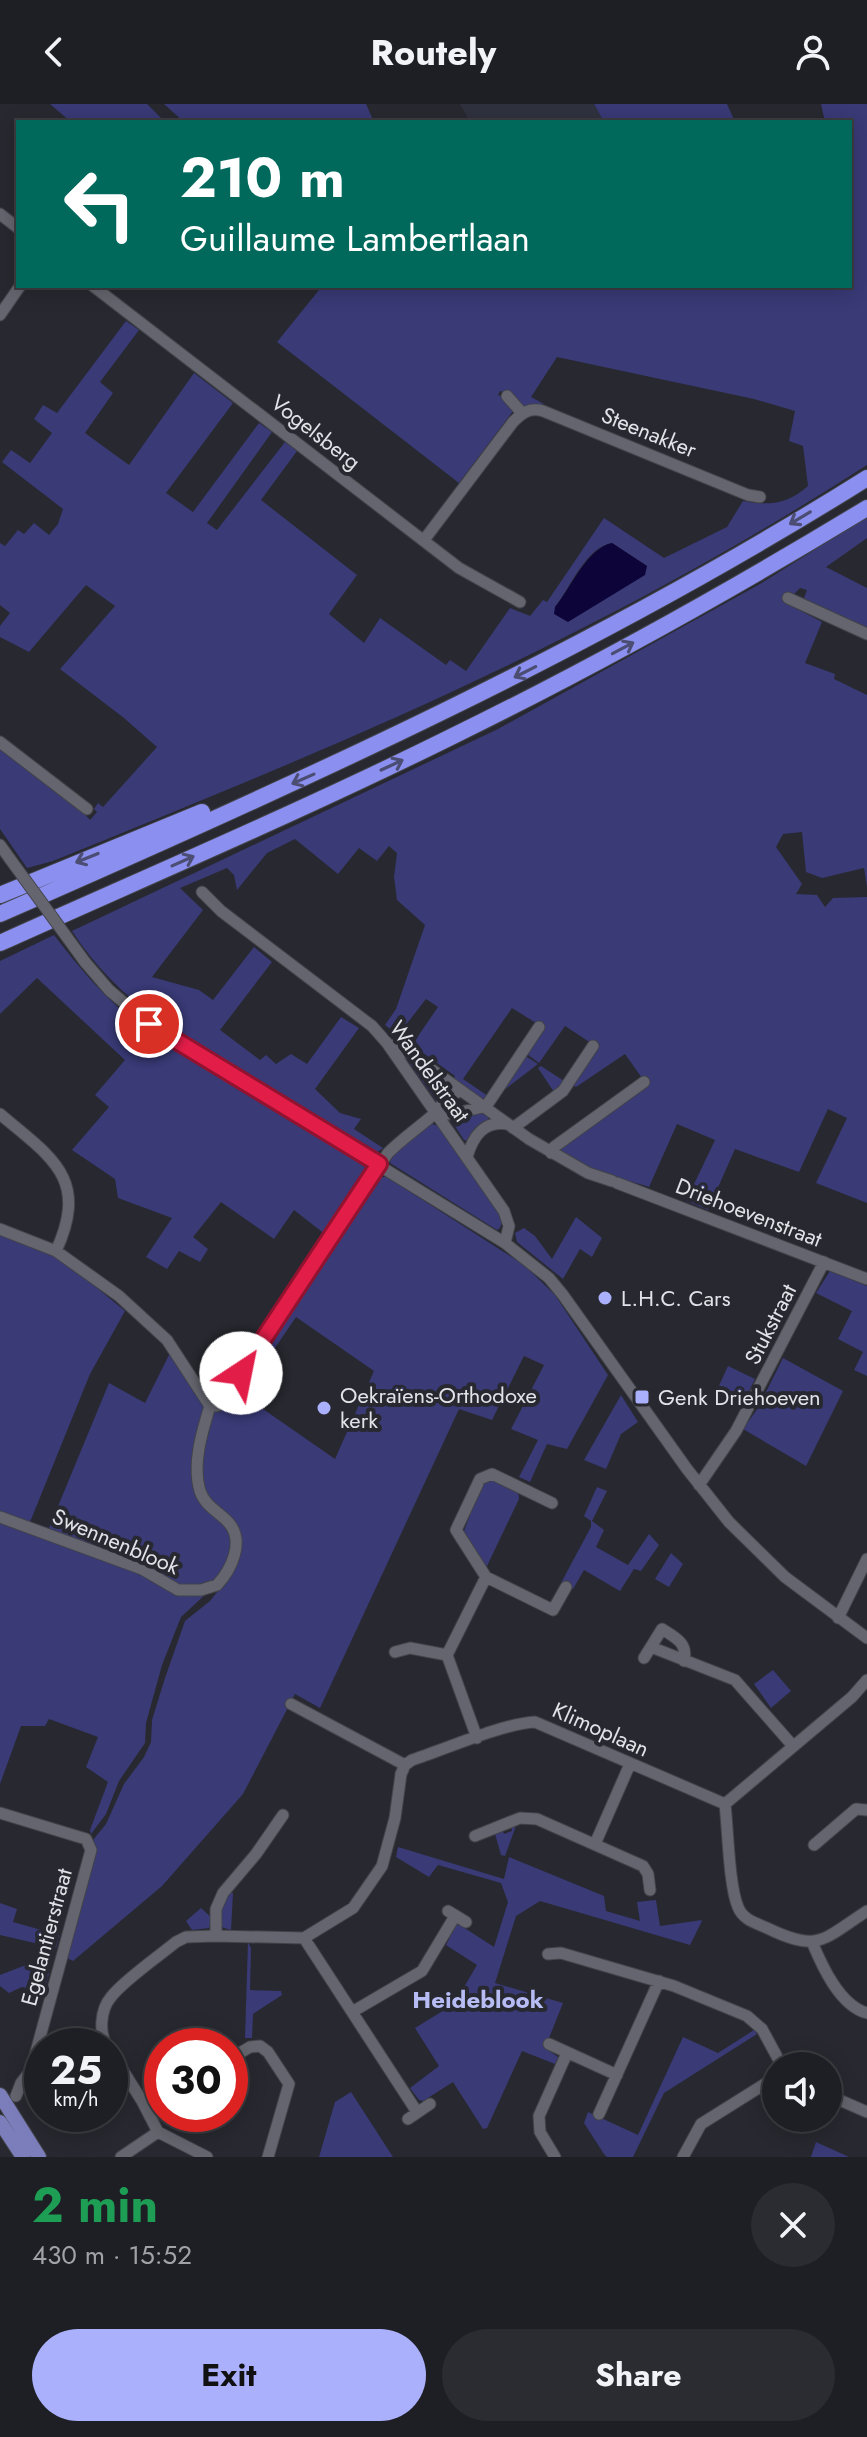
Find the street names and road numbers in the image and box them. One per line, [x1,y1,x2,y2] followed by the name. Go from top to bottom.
[264,387,368,477] street label: Vogelsberg
[597,398,702,466] street label: Steenakker
[382,1014,478,1129] street label: Wandelstraat
[671,1169,828,1255] street label: Driehoevenstraat
[736,1277,804,1370] street label: Stukstraat
[47,1500,185,1582] street label: Swennenblook
[548,1693,654,1765] street label: Klimoplaan
[12,1864,80,2009] street label: Egelantierstraat

